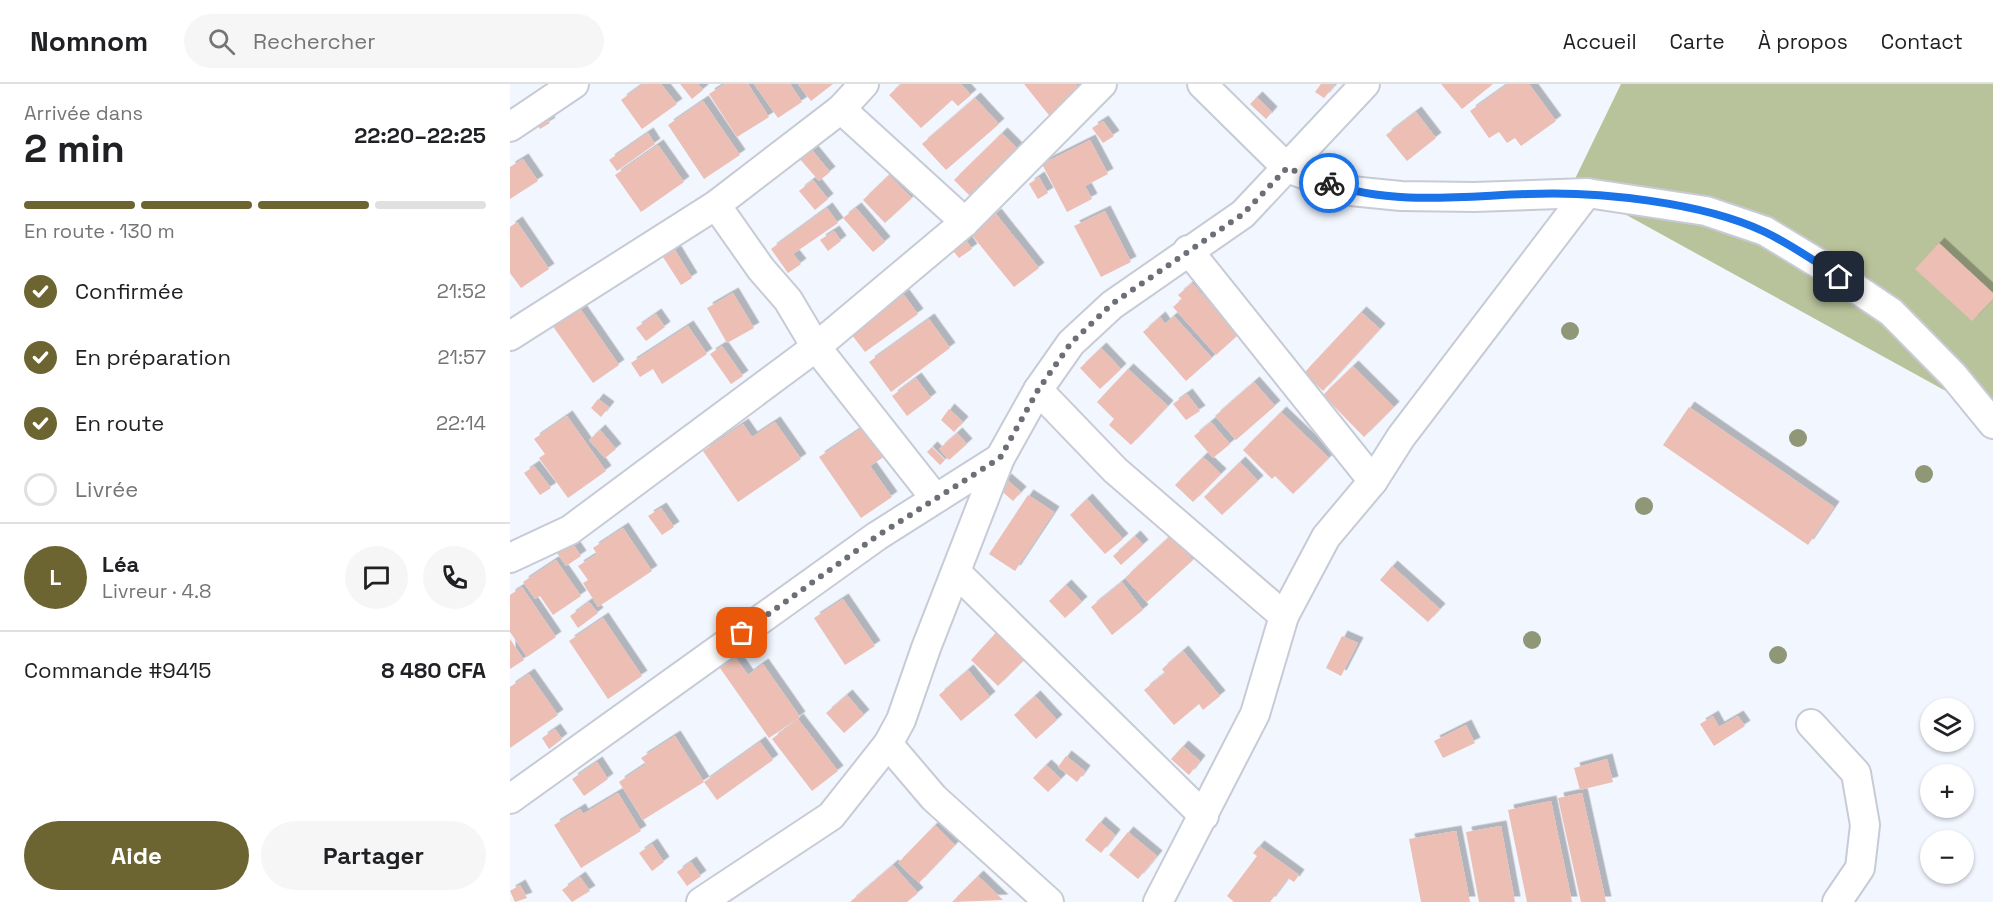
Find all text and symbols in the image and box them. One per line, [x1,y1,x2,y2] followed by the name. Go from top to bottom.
[184,14,604,68] search box
[30,23,148,59] text: Nomnom
[205,25,238,58] icon: search
[253,27,376,55] text: Rechercher
[1563,28,1637,55] text: Accueil
[1670,28,1725,55] text: Carte
[1758,28,1848,55] text: À propos
[1881,28,1963,55] text: Contact
[24,100,143,126] text: Arrivée dans
[354,121,486,149] text: 22:20–22:25
[24,124,125,173] text: 2 min
[1299,153,1359,213] courier
[1313,167,1346,200] icon: bike
[24,218,175,244] text: En route · 130 m
[1813,251,1864,302] pin
[1822,260,1855,293] icon: home
[24,275,57,308] icon: check
[75,277,184,305] text: Confirmée
[437,278,486,304] text: 21:52
[24,341,57,374] icon: check
[75,343,231,371] text: En préparation
[438,344,486,370] text: 21:57
[24,407,57,440] icon: check
[75,409,164,437] text: En route
[436,410,486,436] text: 22:14
[75,475,138,503] text: Livrée
[345,546,408,609] button: chat
[423,546,486,609] button: phone
[102,550,139,578] text: Léa
[50,563,61,591] text: L
[102,578,211,604] text: Livreur · 4.8
[716,607,767,658] pin
[725,616,758,649] icon: bag
[24,656,211,684] text: Commande #9415
[381,656,486,684] text: 8 480 CFA
[1920,698,1974,884] map controls
[1920,698,1974,752] button: layers
[1920,764,1974,818] button: +
[24,821,249,890] button: Aide
[261,821,486,890] button: Partager
[1920,830,1974,884] button: −

